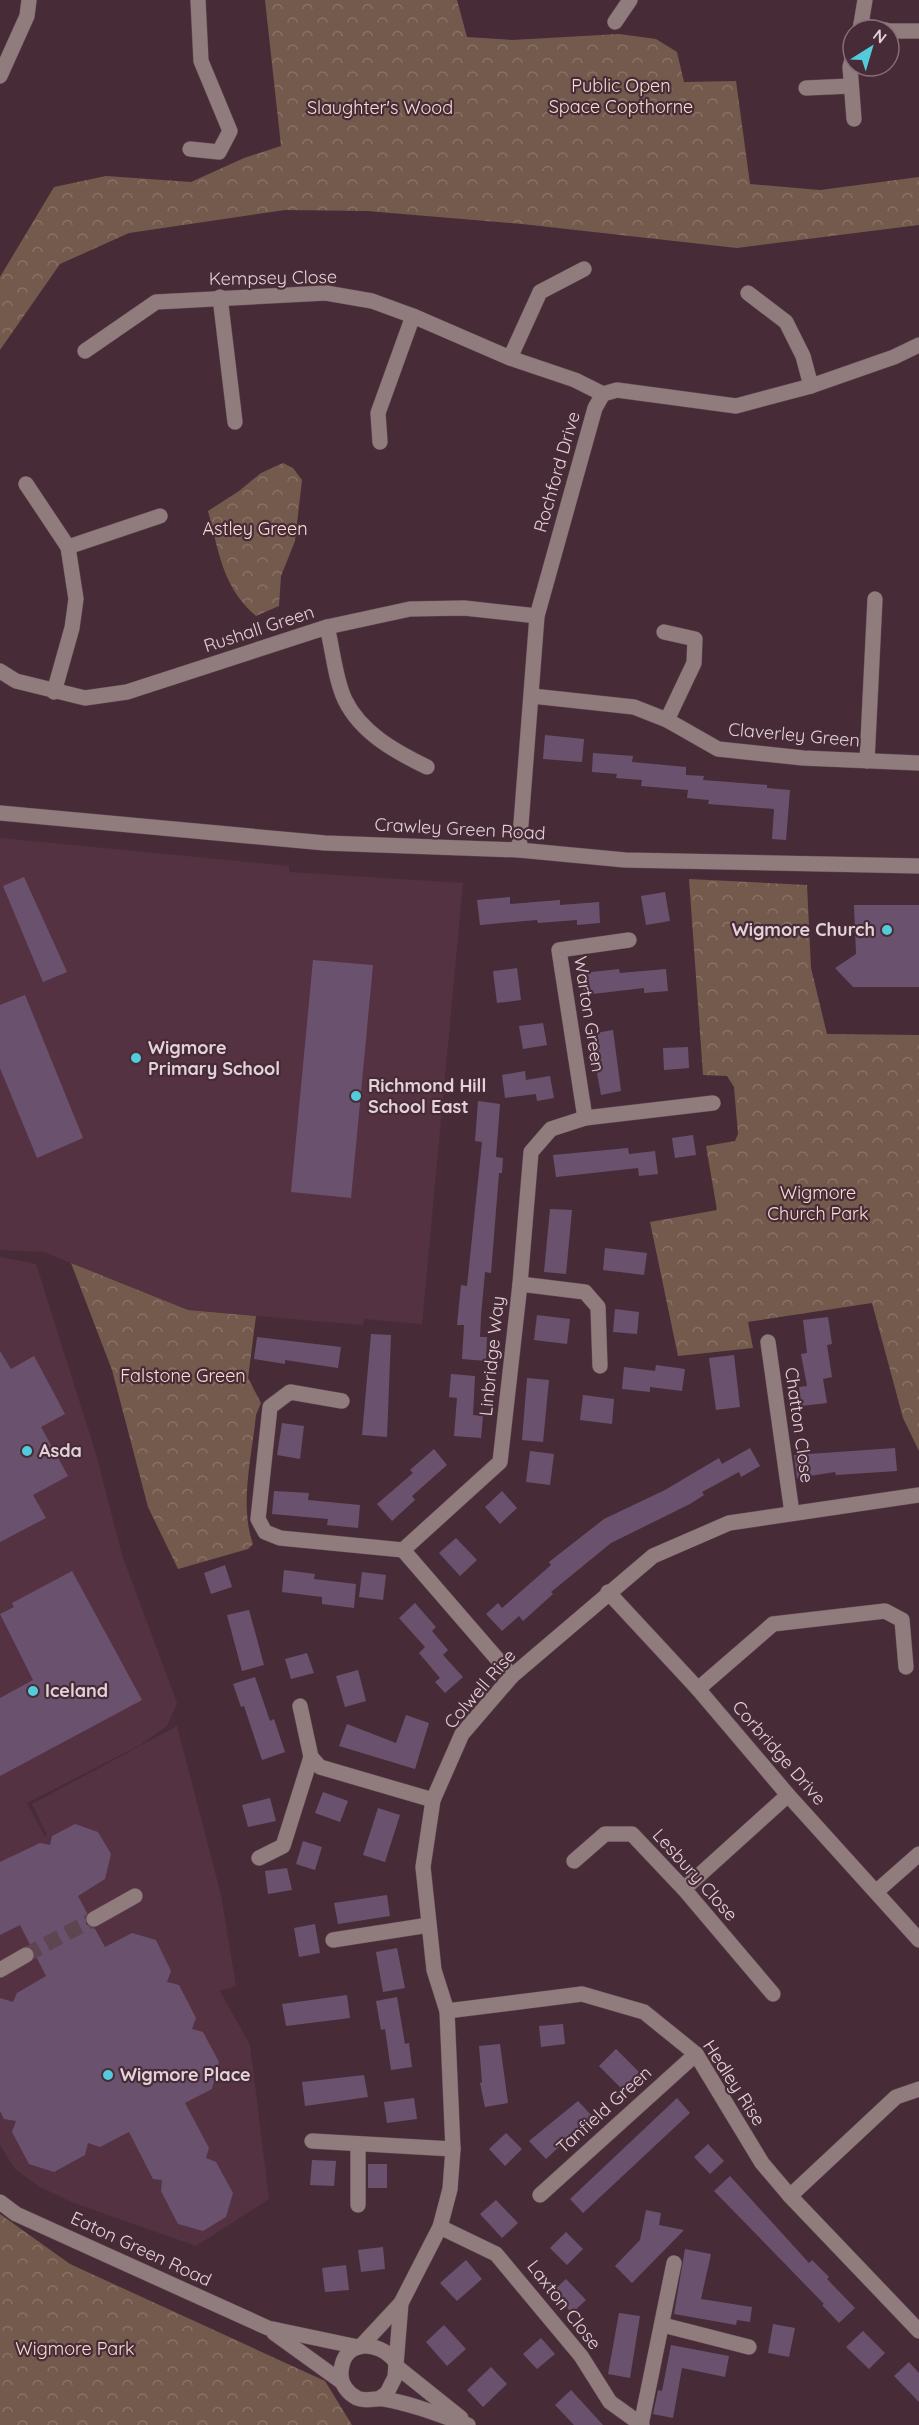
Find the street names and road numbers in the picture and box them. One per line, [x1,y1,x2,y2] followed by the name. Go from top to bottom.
[209,265,337,290] street label: Kempsey Close
[528,409,585,535] street label: Rochford Drive
[201,600,317,657] street label: Rushall Green
[727,717,861,752] street label: Claverley Green
[374,813,546,844] street label: Crawley Green Road
[569,954,610,1074] street label: Warton Green
[474,1295,509,1417] street label: Linbridge Way
[780,1366,819,1484] street label: Chatton Close
[439,1644,520,1733] street label: Colwell Rise
[728,1696,831,1810] street label: Corbridge Drive
[648,1824,743,1926] street label: Lesbury Close
[698,2035,771,2130] street label: Hedley Rise
[551,2061,656,2158] street label: Tanfield Green
[67,2206,215,2291] street label: Eaton Green Road
[522,2255,607,2354] street label: Laxton Close

